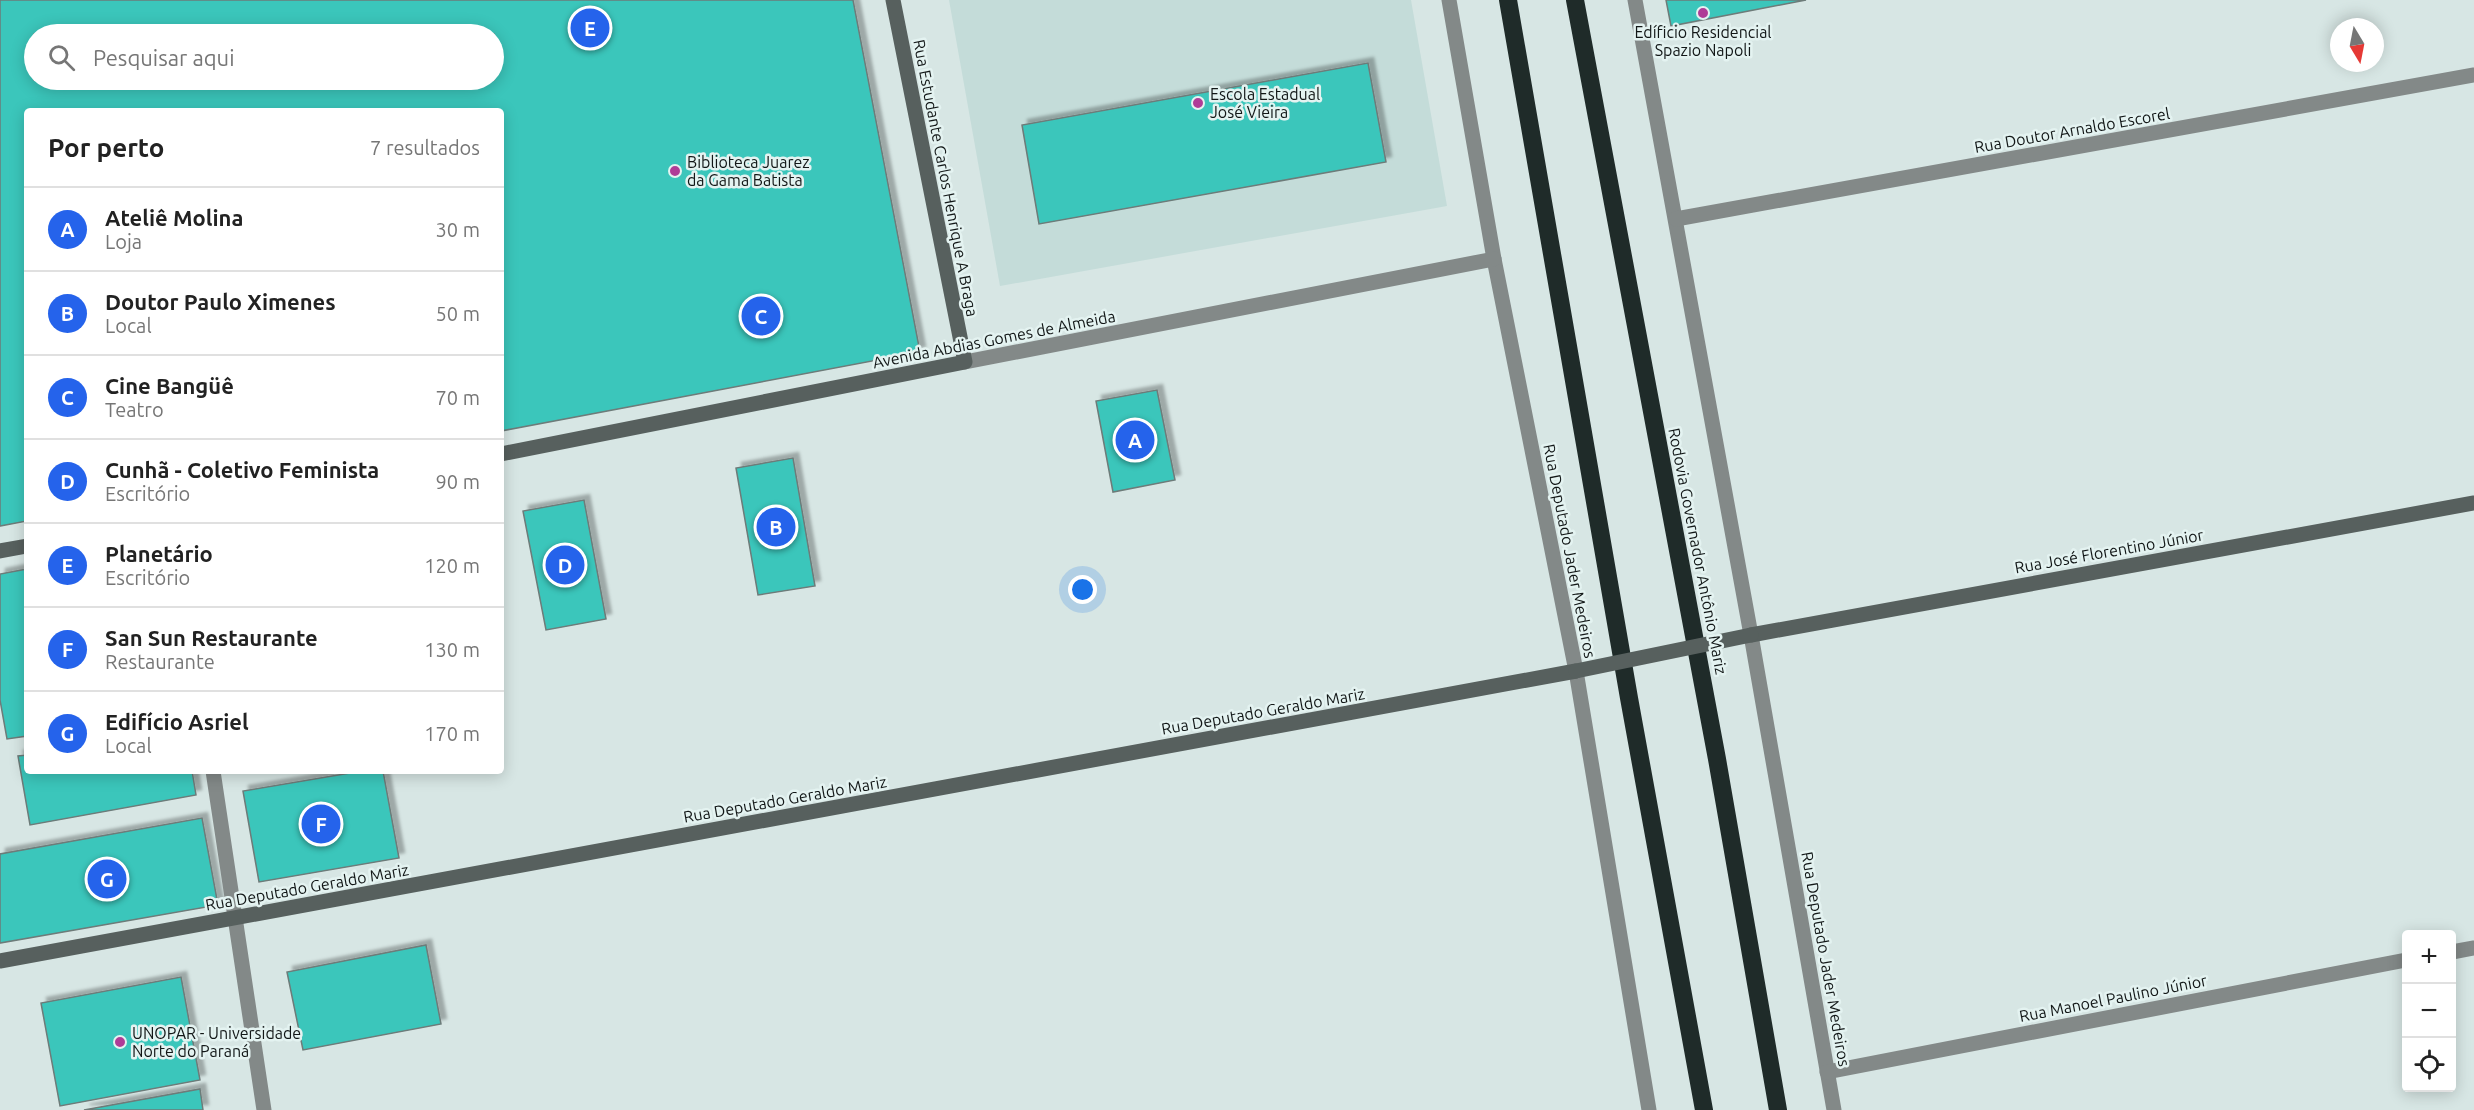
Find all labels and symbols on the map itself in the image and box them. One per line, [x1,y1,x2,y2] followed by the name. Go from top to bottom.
[570,6,610,51] pin: E
[1696,6,1710,20] marker: Edíficio Residencial Spazio Napoli
[2330,18,2384,72] north arrow
[1634,23,1772,59] place label: Edíficio Residencial Spazio Napoli
[910,38,982,318] street label: Rua Estudante Carlos Henrique A Braga
[1210,85,1320,121] place label: Escola Estadual José Vieira
[1191,96,1205,110] marker: Escola Estadual José Vieira
[1973,104,2171,156] street label: Rua Doutor Arnaldo Escorel
[687,153,810,189] place label: Biblioteca Juarez da Gama Batista
[668,164,682,178] marker: Biblioteca Juarez da Gama Batista
[742,294,780,338] pin: C
[871,307,1117,371] street label: Avenida Abdias Gomes de Almeida
[1116,418,1154,462] pin: A
[1665,426,1731,676] street label: Rodovia Governador Antônio Mariz
[1540,442,1600,660] street label: Rua Deputado Jader Medeiros
[756,504,796,550] pin: B
[2013,526,2205,576] street label: Rua José Florentino Júnior
[546,542,584,588] pin: D
[1068,575,1097,604] your location
[1160,684,1366,738] street label: Rua Deputado Geraldo Mariz
[682,772,888,826] street label: Rua Deputado Geraldo Mariz
[302,802,340,846] pin: F
[1798,850,1854,1068] street label: Rua Deputado Jader Medeiros
[88,856,126,902] pin: G
[204,860,410,914] street label: Rua Deputado Geraldo Mariz
[2018,971,2208,1025] street label: Rua Manoel Paulino Júnior
[132,1024,301,1060] place label: UNOPAR - Universidade Norte do Paraná
[113,1035,127,1049] marker: UNOPAR - Universidade Norte do Paraná

